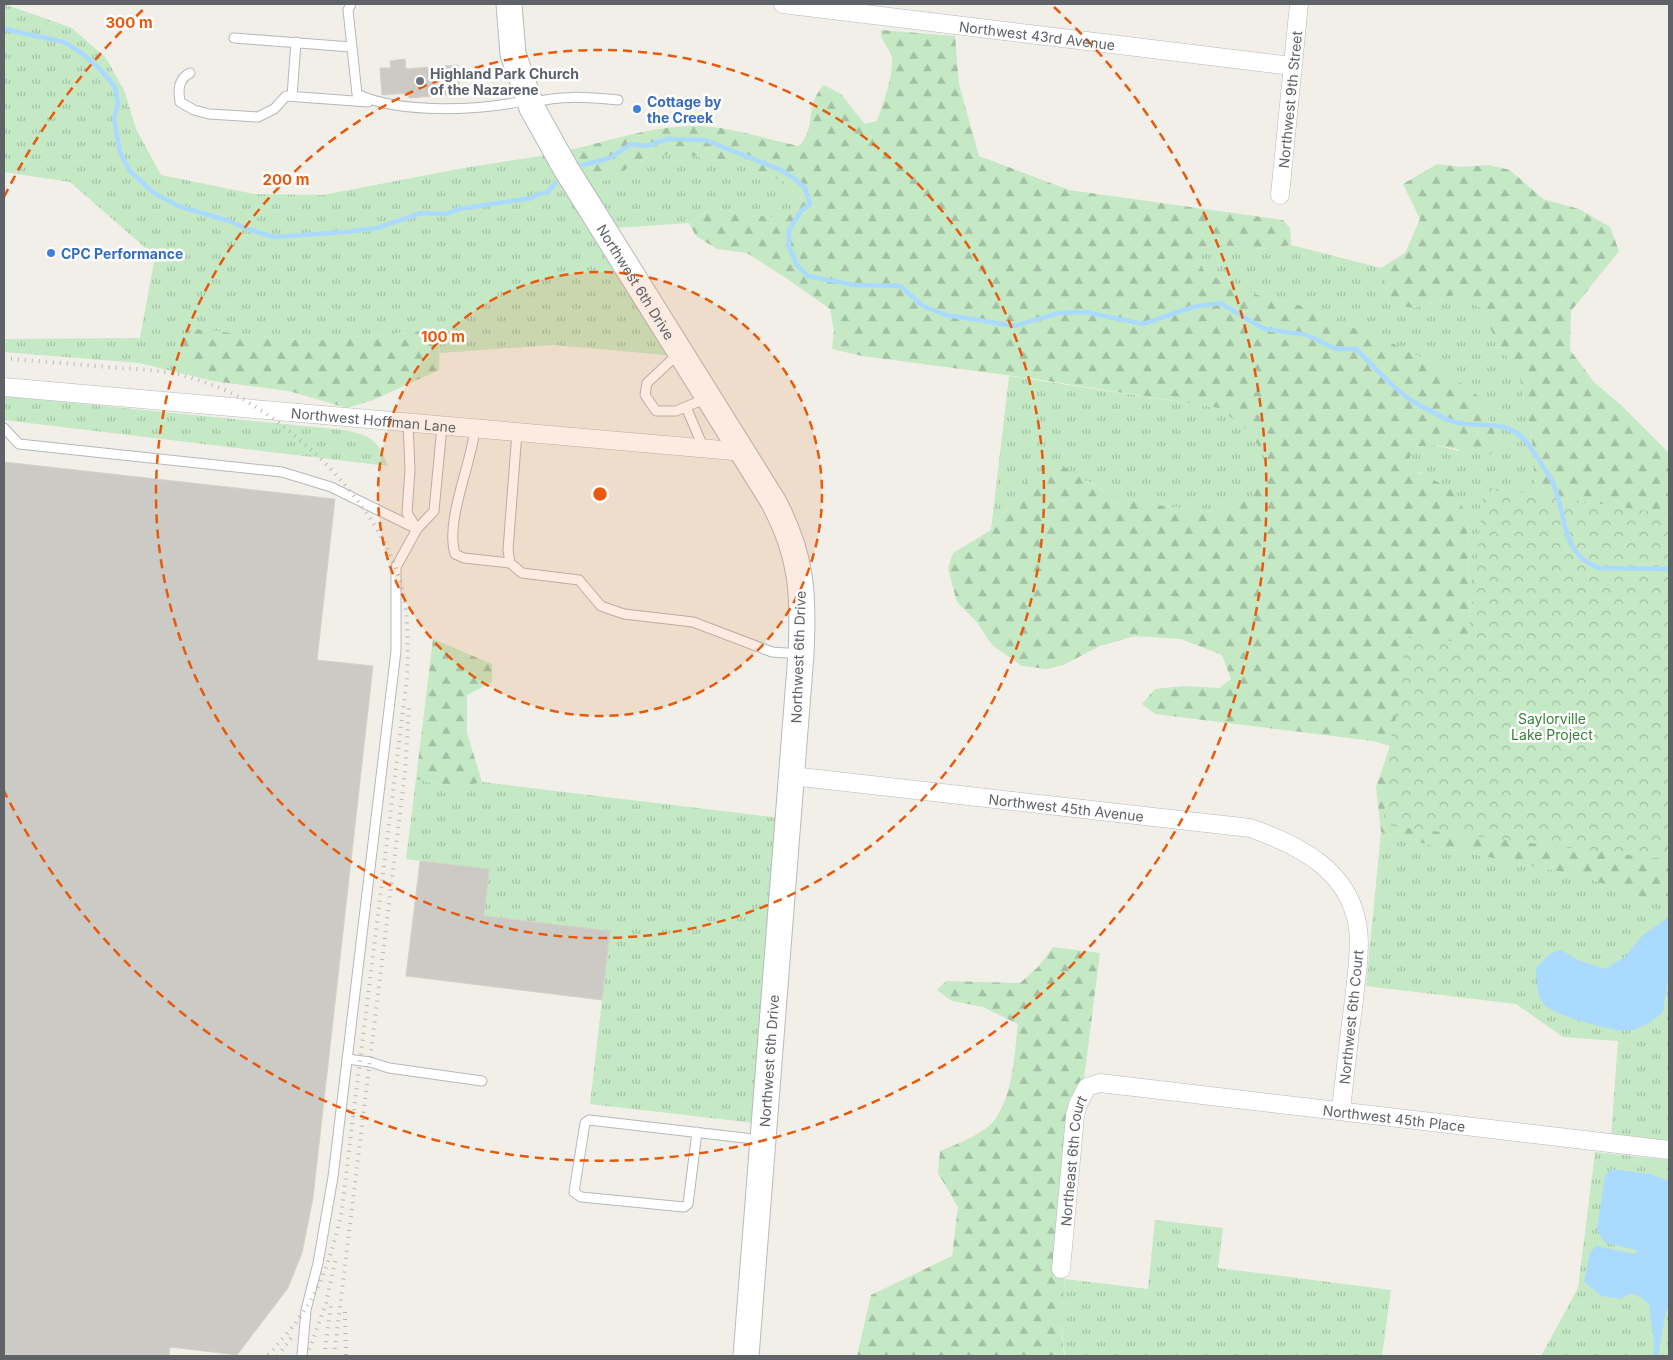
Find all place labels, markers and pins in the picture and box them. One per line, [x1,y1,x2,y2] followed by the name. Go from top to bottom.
[430,65,579,98] place label: Highland Park Church of the Nazarene
[414,75,426,87] marker: Highland Park Church of the Nazarene
[647,93,722,126] place label: Cottage by the Creek
[631,103,643,115] marker: Cottage by the Creek
[61,245,183,262] place label: CPC Performance
[45,247,57,259] marker: CPC Performance
[591,485,609,503] centre of rings

